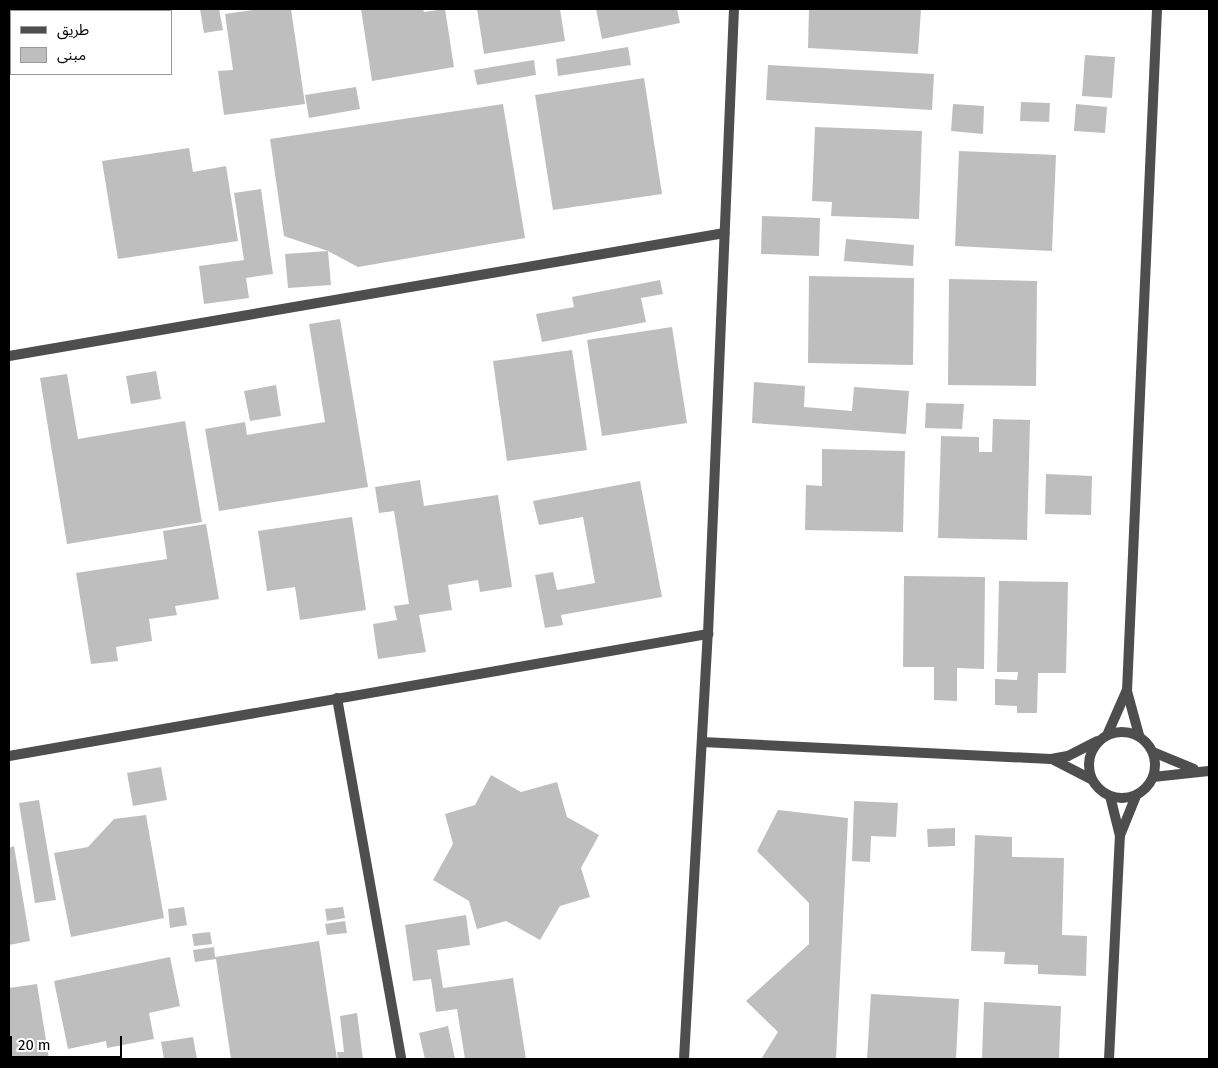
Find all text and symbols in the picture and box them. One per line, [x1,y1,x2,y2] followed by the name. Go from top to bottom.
[10,10,172,75] legend
[57,21,89,39] text: طريق
[57,46,86,64] text: مبنى
[12,1026,125,1058] scale bar
[18,1036,51,1054] text: 20 m

